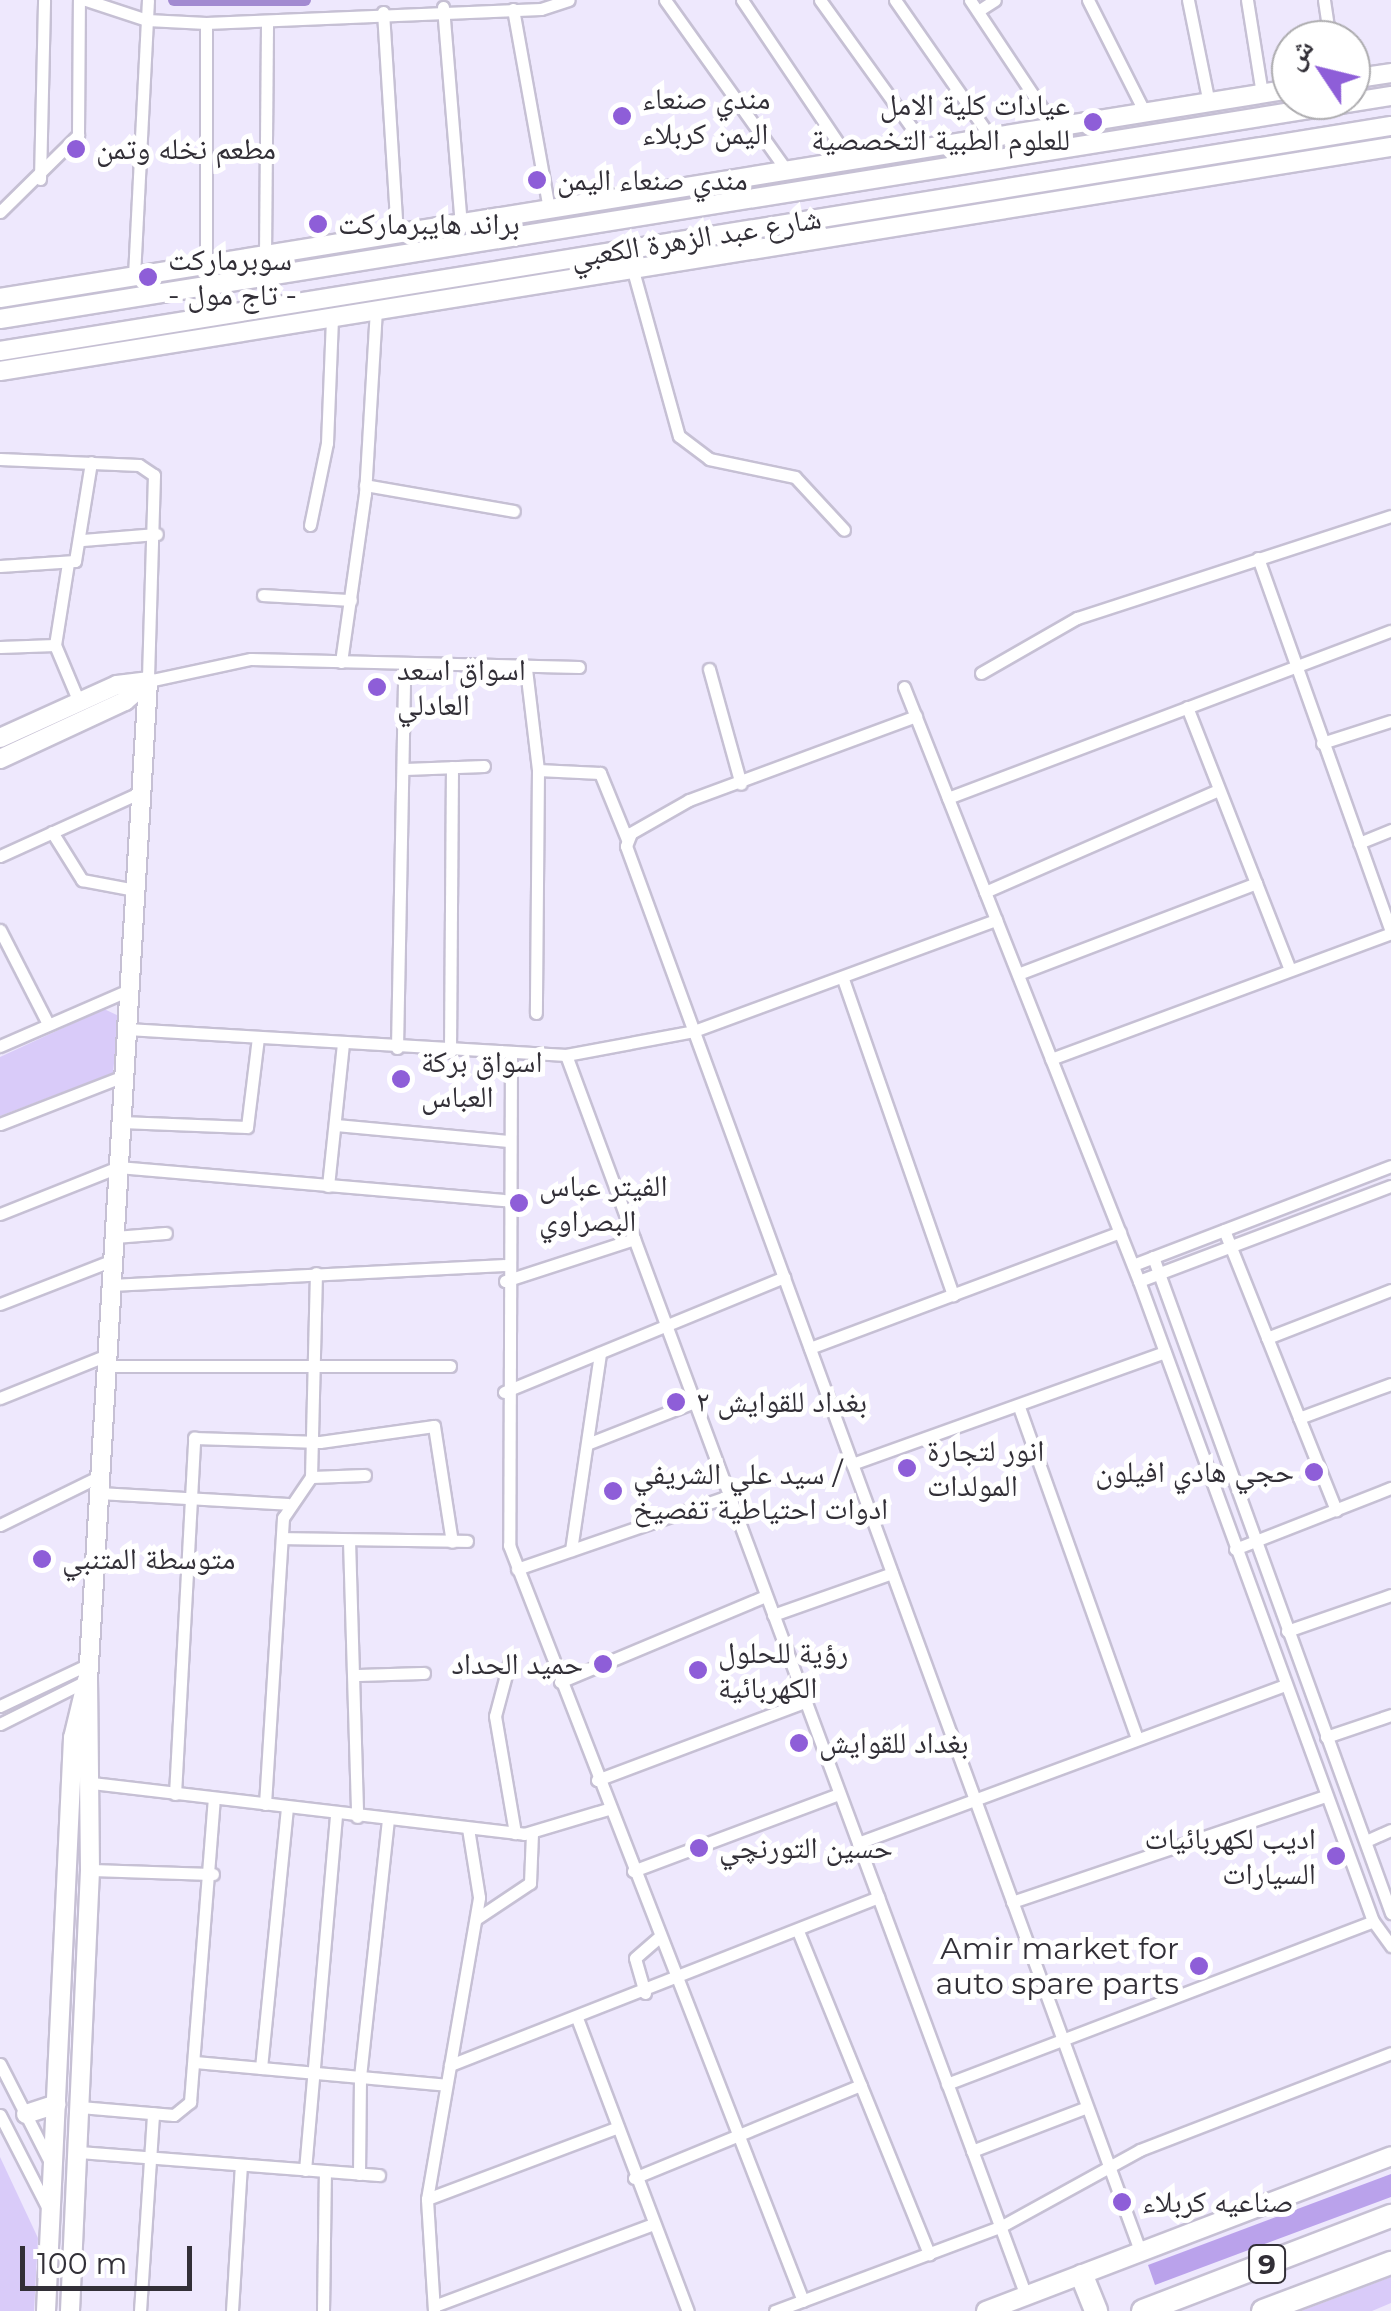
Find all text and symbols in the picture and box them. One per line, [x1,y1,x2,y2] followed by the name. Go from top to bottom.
[1271,20,1371,120] north arrow
[1276,32,1321,76] text: ش
[642,81,771,152] place label: مندي صنعاء اليمن كربلاء
[811,87,1070,158] place label: عيادات كلية الامل للعلوم الطبية التخصصية
[611,105,633,127] marker: مندي صنعاء اليمن كربلاء
[1080,109,1106,135] marker: عيادات كلية الامل للعلوم الطبية التخصصية
[96,131,276,167] place label: مطعم نخله وتمن
[65,138,87,160] marker: مطعم نخله وتمن
[557,162,748,198] place label: مندي صنعاء اليمن
[526,169,548,191] marker: مندي صنعاء اليمن
[568,200,824,276] street label: شارع عبد الزهرة الكعبي
[338,206,520,242] place label: براند هايبرماركت
[307,213,329,235] marker: براند هايبرماركت
[168,242,297,312] place label: سوبرماركت - تاج مول -
[137,266,159,288] marker: سوبرماركت - تاج مول -
[397,652,526,722] place label: اسواق اسعد العادلي
[366,676,388,698] marker: اسواق اسعد العادلي
[421,1044,543,1114] place label: اسواق بركة العباس
[390,1068,412,1090] marker: اسواق بركة العباس
[539,1168,668,1238] place label: الفيتر عباس البصراوي
[508,1192,530,1214] marker: الفيتر عباس البصراوي
[696,1384,867,1420] place label: بغداد للقوايش ٢
[665,1391,687,1413] marker: بغداد للقوايش ٢
[927,1433,1044,1504] place label: انور لتجارة المولدات
[1095,1454,1294,1490] place label: حجي هادي افيلون
[633,1456,888,1526] place label: سيد علي الشريفي / ادوات احتياطية تفصيخ
[896,1457,918,1479] marker: انور لتجارة المولدات
[1303,1461,1325,1483] marker: حجي هادي افيلون
[602,1480,624,1502] marker: سيد علي الشريفي / ادوات احتياطية تفصيخ
[62,1541,235,1577] place label: متوسطة المتنبي
[31,1548,53,1570] marker: متوسطة المتنبي
[718,1635,848,1706] place label: رؤية للحلول الكهربائية
[451,1646,583,1682] place label: حميد الحداد
[592,1653,614,1675] marker: حميد الحداد
[687,1659,709,1681] marker: رؤية للحلول الكهربائية
[819,1725,969,1761] place label: بغداد للقوايش
[788,1732,810,1754] marker: بغداد للقوايش
[1144,1821,1316,1892] place label: اديب لكهربائيات السيارات
[719,1830,893,1866] place label: حسين التورنچي
[688,1837,710,1859] marker: حسين التورنچي
[1325,1845,1347,1867] marker: اديب لكهربائيات السيارات
[935,1931,1179,2002] place label: Amir market for auto spare parts
[1188,1955,1210,1977] marker: Amir market for auto spare parts
[1142,2184,1294,2220] place label: صناعيه كربلاء
[1111,2191,1133,2213] marker: صناعيه كربلاء
[25,2226,198,2288] scale bar
[1247,2241,1287,2287] road number: 9
[37,2245,127,2282] text: 100 m

